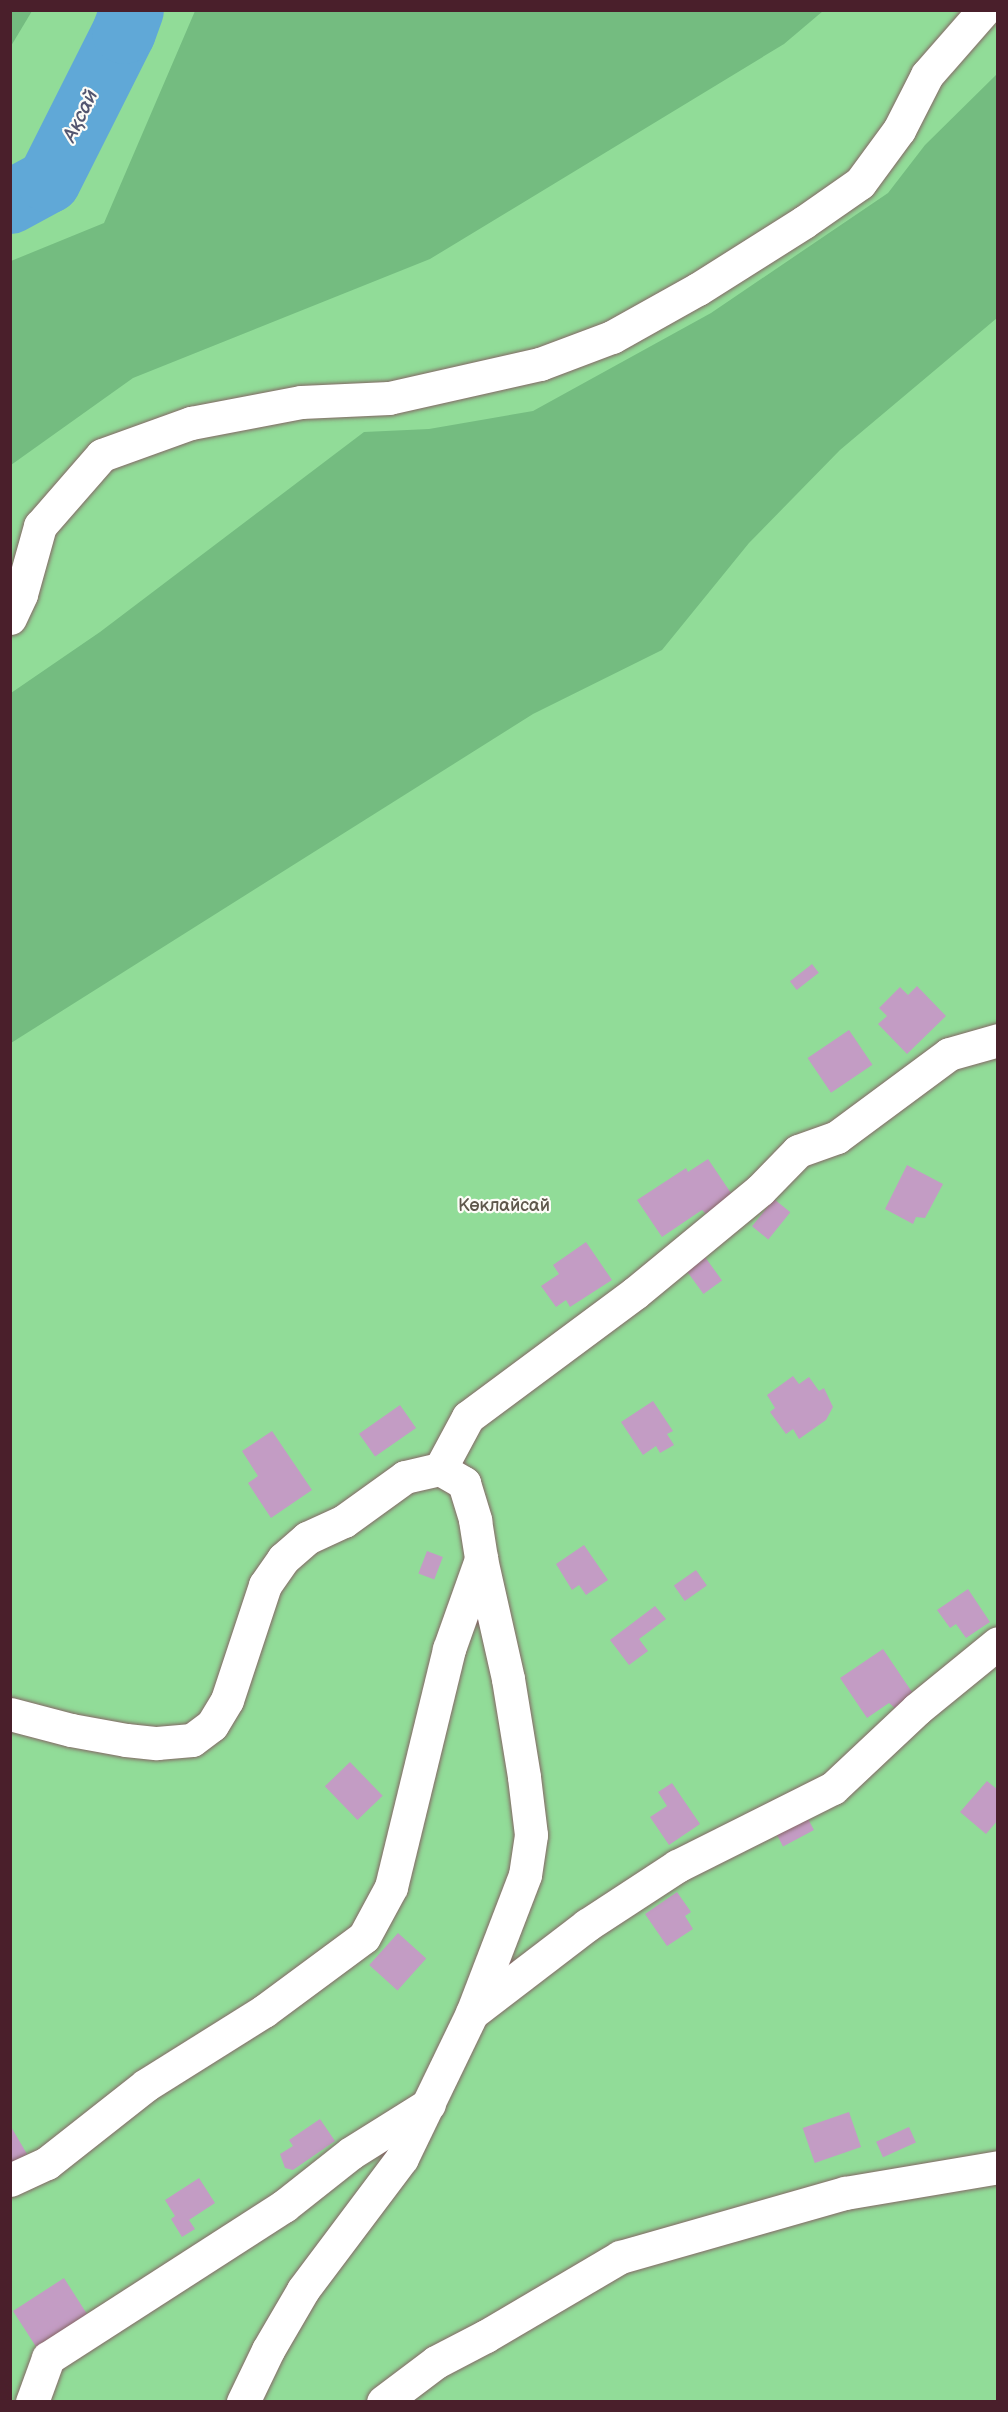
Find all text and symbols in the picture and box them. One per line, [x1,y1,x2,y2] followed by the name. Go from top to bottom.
[58,86,104,146] water label: Ақсай
[458,1195,550,1217] park label: Көклайсай

